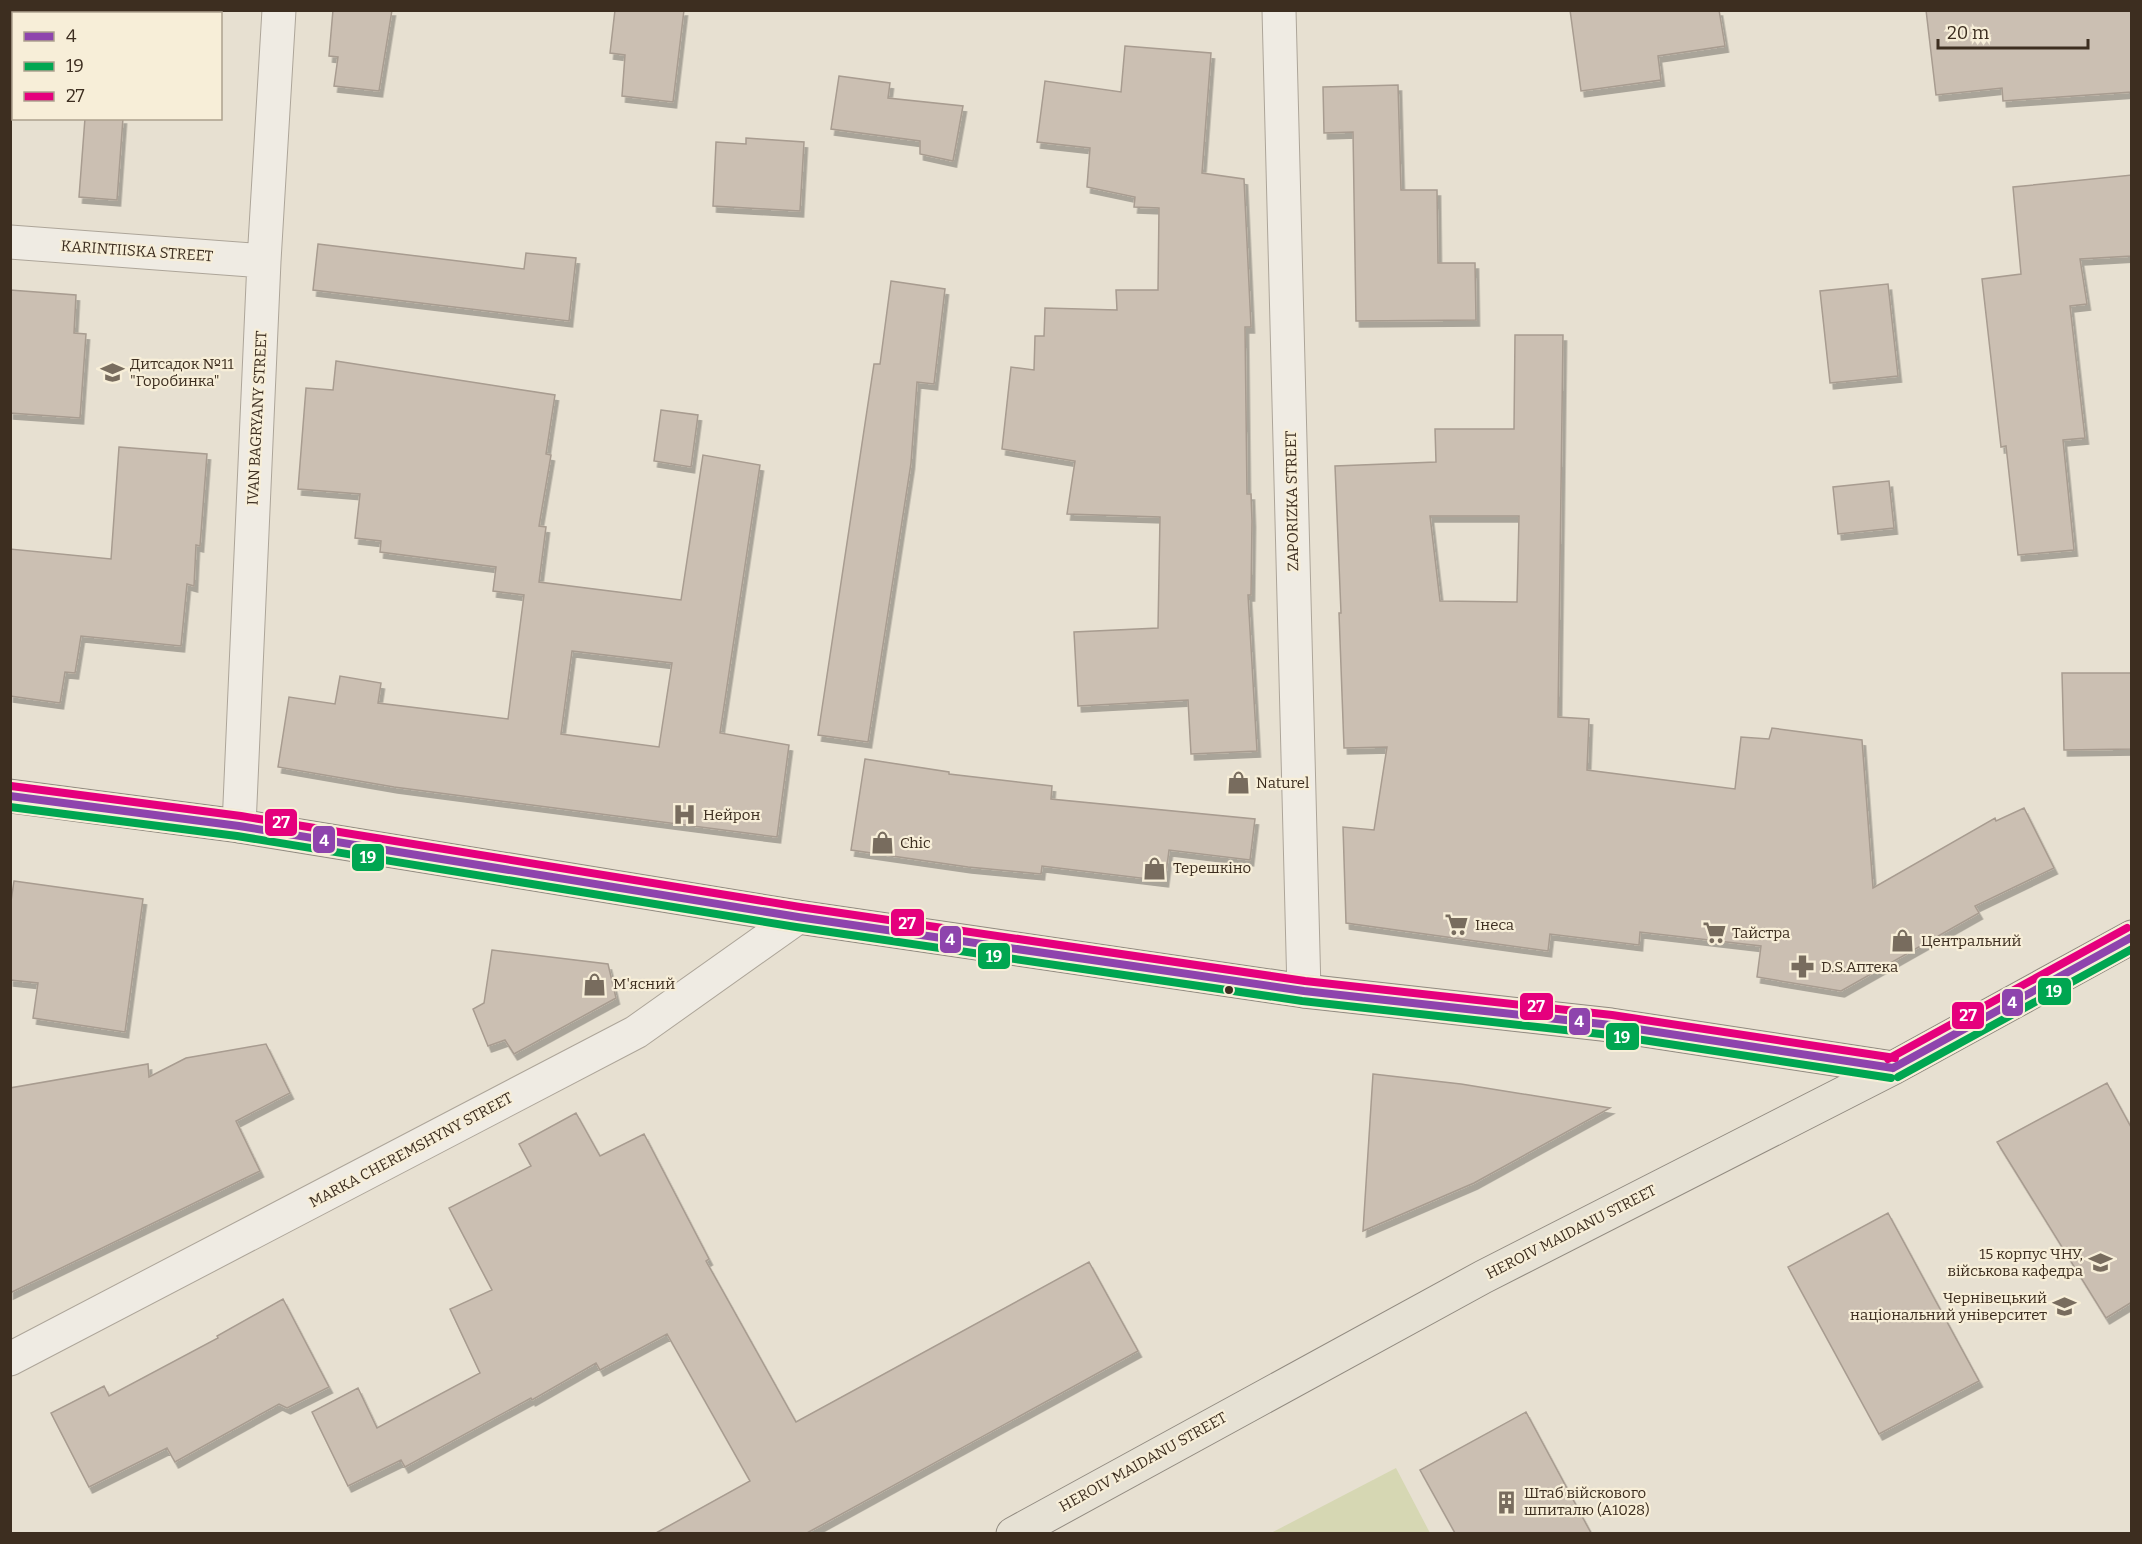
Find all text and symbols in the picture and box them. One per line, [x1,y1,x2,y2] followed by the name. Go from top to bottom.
[12,12,222,120] legend
[1938,12,2088,50] scale bar
[1947,22,1989,44] text: 20 m
[66,25,77,47] text: 4
[66,55,84,77] text: 19
[66,85,85,107] text: 27
[60,237,214,265] street label: KARINTIISKA STREET
[243,330,271,506] street label: IVAN BAGRYANY STREET
[130,355,234,390] place label: Дитсадок №11 "Горобинка"
[99,360,125,386] school or university icon: Дитсадок №11 "Горобинка"
[1282,430,1302,571] street label: ZAPORIZKA STREET
[1225,770,1251,796] shop icon: Naturel
[1256,774,1309,792] place label: Naturel
[672,802,698,828] hospital icon: Нейрон
[703,806,760,824] place label: Нейрон
[264,808,298,837] line badge: 27
[272,813,290,832] text: 27
[312,825,336,854] line badge: 4
[869,830,895,856] shop icon: Chic
[319,831,329,850] text: 4
[900,834,931,852] place label: Chic
[351,843,385,872] line badge: 19
[360,848,376,867] text: 19
[1142,855,1168,881] shop icon: Терешкіно
[1173,859,1251,877] place label: Терешкіно
[890,908,925,937] line badge: 27
[1444,912,1470,938] supermarket icon: Інеса
[898,914,916,933] text: 27
[1475,916,1514,934] place label: Інеса
[1701,920,1727,946] supermarket icon: Тайстра
[1732,924,1790,942] place label: Тайстра
[939,925,962,954] line badge: 4
[1890,928,1916,954] shop icon: Центральний
[945,930,955,949] text: 4
[1921,932,2022,950] place label: Центральний
[977,942,1011,970] line badge: 19
[986,947,1002,966] text: 19
[1790,954,1816,980] pharmacy icon: D.S.Аптека
[1821,958,1898,976] place label: D.S.Аптека
[582,971,608,997] shop icon: М'ясний
[613,975,675,993] place label: М'ясний
[2037,977,2072,1006] line badge: 19
[2046,982,2062,1001] text: 19
[1223,984,1235,996] unlabelled marker
[2001,988,2024,1017] line badge: 4
[1519,992,1554,1021] line badge: 27
[2007,993,2017,1012] text: 4
[1527,997,1545,1016] text: 27
[1951,1001,1985,1030] line badge: 27
[1959,1006,1977,1025] text: 27
[1568,1007,1591,1036] line badge: 4
[1574,1012,1584,1031] text: 4
[1605,1022,1640,1051] line badge: 19
[1614,1028,1630,1047] text: 19
[306,1089,516,1211] street label: MARKA CHEREMSHYNY STREET
[1483,1181,1659,1283] street label: HEROIV MAIDANU STREET
[1948,1245,2083,1280] place label: 15 корпус ЧНУ, військова кафедра
[2088,1250,2114,1276] school or university icon: 15 корпус ЧНУ, військова кафедра
[1850,1289,2047,1324] place label: Чернівецький національний університет
[2052,1294,2078,1320] school or university icon: Чернівецький національний університет
[1056,1408,1230,1516] street label: HEROIV MAIDANU STREET
[1524,1484,1650,1519] place label: Штаб війскового шпиталю (А1028)
[1493,1489,1519,1515] building icon: Штаб війскового шпиталю (А1028)

